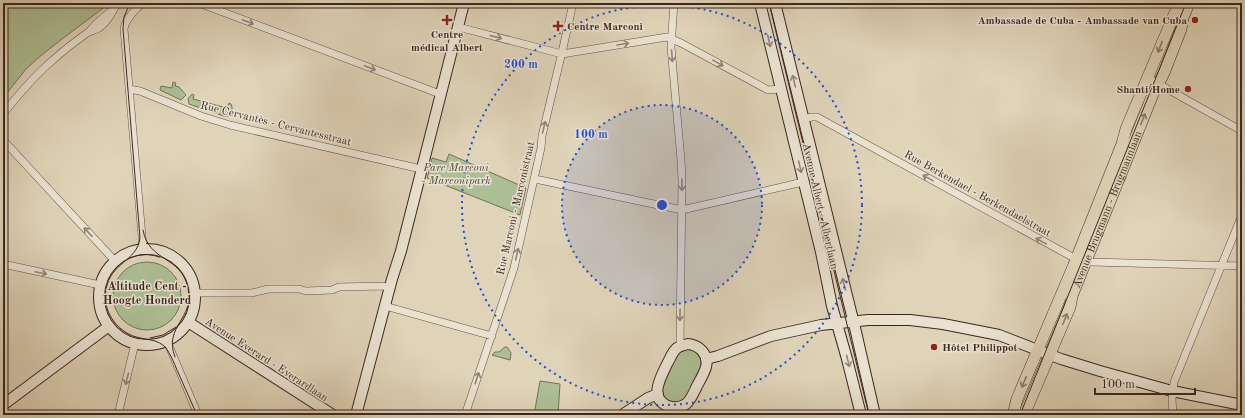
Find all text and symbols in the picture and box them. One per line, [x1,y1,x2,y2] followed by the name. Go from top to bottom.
[441,14,453,26] marker: Centre médical Albert
[1190,15,1200,25] marker: Ambassade de Cuba - Ambassade van Cuba
[978,16,1187,27] place label: Ambassade de Cuba - Ambassade van Cuba
[242,18,254,26] one-way arrow
[552,20,564,32] marker: Centre Marconi
[567,22,643,33] place label: Centre Marconi
[411,30,483,54] place label: Centre médical Albert
[489,34,502,41] one-way arrow
[766,34,774,47] one-way arrow
[616,40,629,48] one-way arrow
[1156,41,1164,53] one-way arrow
[668,49,675,62] one-way arrow
[504,59,538,71] text: 200 m
[712,60,724,68] one-way arrow
[363,65,375,73] one-way arrow
[789,75,797,88] one-way arrow
[1183,84,1193,94] marker: Shanti Home
[1116,85,1180,96] place label: Shanti Home
[199,100,352,149] street label: Rue Cervantès - Cervantesstraat
[1139,114,1147,126] one-way arrow
[541,121,548,134] one-way arrow
[574,129,608,141] text: 100 m
[1072,130,1145,290] street label: Avenue Brugmann - Brugmannlaan
[496,140,537,276] street label: Rue Marconi - Marconistraat
[800,142,839,270] street label: Avenue Albert - Albertlaan
[902,149,1053,239] street label: Rue Berkendael - Berkendaelstraat
[796,160,804,173] one-way arrow
[421,163,491,187] park label: Parc Marconi - Marconipark
[922,174,934,182] one-way arrow
[678,178,685,191] one-way arrow
[655,198,669,212] centre of rings
[83,227,93,237] one-way arrow
[1036,237,1048,244] one-way arrow
[514,248,522,261] one-way arrow
[34,269,47,277] one-way arrow
[839,278,847,291] one-way arrow
[103,281,192,307] district label: Altitude Cent - Hoogte Honderd
[676,308,684,321] one-way arrow
[1062,313,1069,325] one-way arrow
[203,316,330,404] street label: Avenue Everard - Everardlaan
[929,342,939,352] marker: Hôtel Philippot
[942,343,1018,354] place label: Hôtel Philippot
[844,354,852,367] one-way arrow
[1095,370,1195,396] scale bar
[123,372,130,385] one-way arrow
[474,372,481,385] one-way arrow
[1020,376,1028,388] one-way arrow
[1101,379,1135,391] text: 100 m

